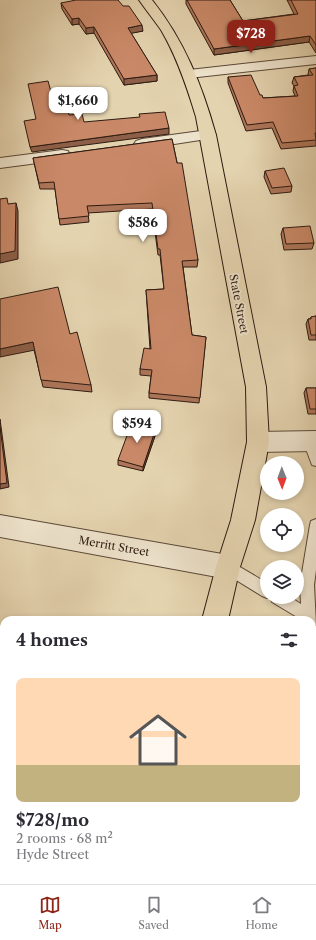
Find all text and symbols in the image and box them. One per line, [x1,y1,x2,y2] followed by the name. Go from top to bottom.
[227,20,275,54] pin: $728
[236,25,266,41] text: $728
[45,87,111,121] pin: $1,660
[58,92,98,108] text: $1,660
[119,209,167,243] pin: $586
[128,214,158,230] text: $586
[226,273,252,335] street label: State Street
[113,410,161,444] pin: $594
[122,415,152,431] text: $594
[260,456,304,500] north arrow
[260,456,304,604] map controls
[260,508,304,552] button: locate
[78,533,151,559] street label: Merritt Street
[260,560,304,604] button: layers
[278,629,300,651] icon: filters
[16,630,88,650] text: 4 homes
[122,704,194,776] icon: home
[16,810,89,830] text: $728/mo
[16,830,113,846] text: 2 rooms · 68 m²
[16,846,89,862] text: Hyde Street
[38,894,62,932] tab: Map
[138,894,169,932] tab: Saved
[245,894,278,932] tab: Home

